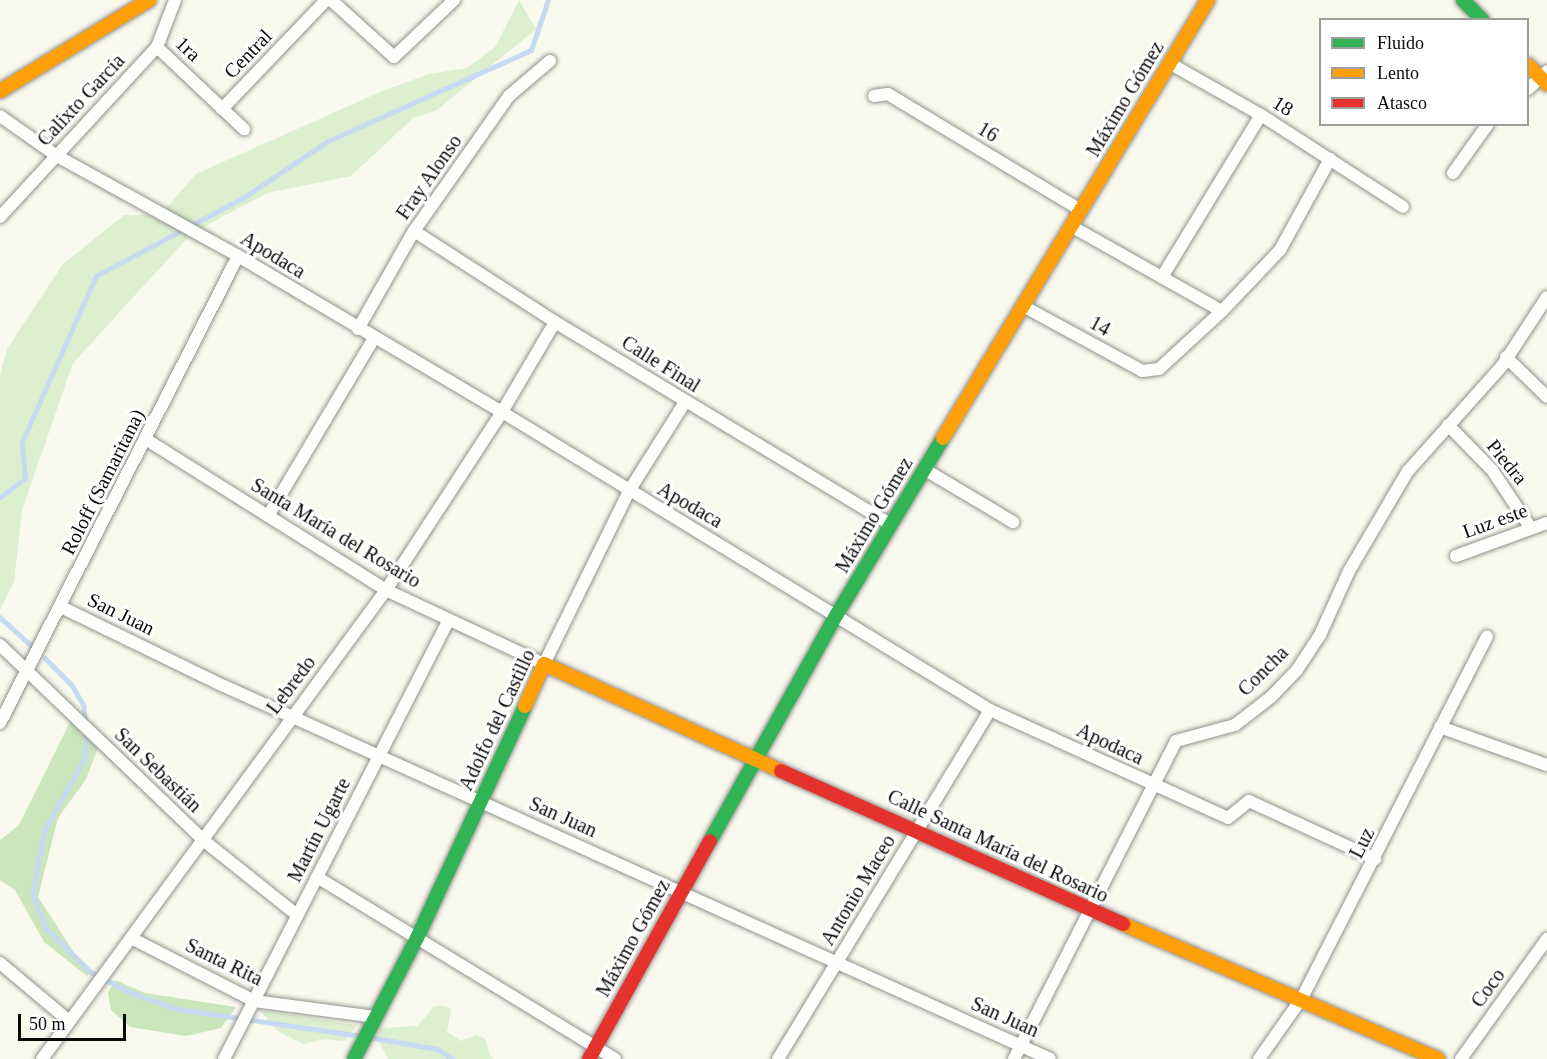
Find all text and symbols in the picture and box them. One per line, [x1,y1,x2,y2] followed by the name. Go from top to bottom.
[1319,18,1529,126] legend
[219,24,277,84] street label: Central
[170,32,206,66] street label: 1ra
[1377,33,1424,53] text: Fluido
[1081,37,1169,161] street label: Máximo Gómez
[32,49,130,151] street label: Calixto García
[1377,63,1419,83] text: Lento
[1268,91,1298,121] street label: 18
[1377,93,1427,113] text: Atasco
[973,117,1003,147] street label: 16
[391,129,467,225] street label: Fray Alonso
[236,226,310,284] street label: Apodaca
[1085,311,1115,341] street label: 14
[617,330,705,398] street label: Calle Final
[56,405,150,559] street label: Roloff (Samaritana)
[1482,435,1532,489] street label: Piedra
[830,453,918,577] street label: Máximo Gómez
[247,473,425,593] street label: Santa María del Rosario
[653,477,727,533] street label: Apodaca
[1459,498,1531,544] street label: Luz este
[84,588,158,640] street label: San Juan
[1233,641,1293,701] street label: Concha
[454,645,540,795] street label: Adolfo del Castillo
[261,651,321,719] street label: Lebredo
[1073,718,1147,770] street label: Apodaca
[110,723,206,817] street label: San Sebastián
[282,774,356,886] street label: Martín Ugarte
[884,784,1112,908] street label: Calle Santa María del Rosario
[525,791,601,843] street label: San Juan
[1344,824,1380,862] street label: Luz
[816,830,900,950] street label: Antonio Maceo
[591,875,675,1001] street label: Máximo Gómez
[182,933,266,991] street label: Santa Rita
[1466,964,1510,1012] street label: Coco
[967,991,1043,1043] street label: San Juan
[21,1002,129,1040] scale bar
[29,1014,66,1034] text: 50 m

